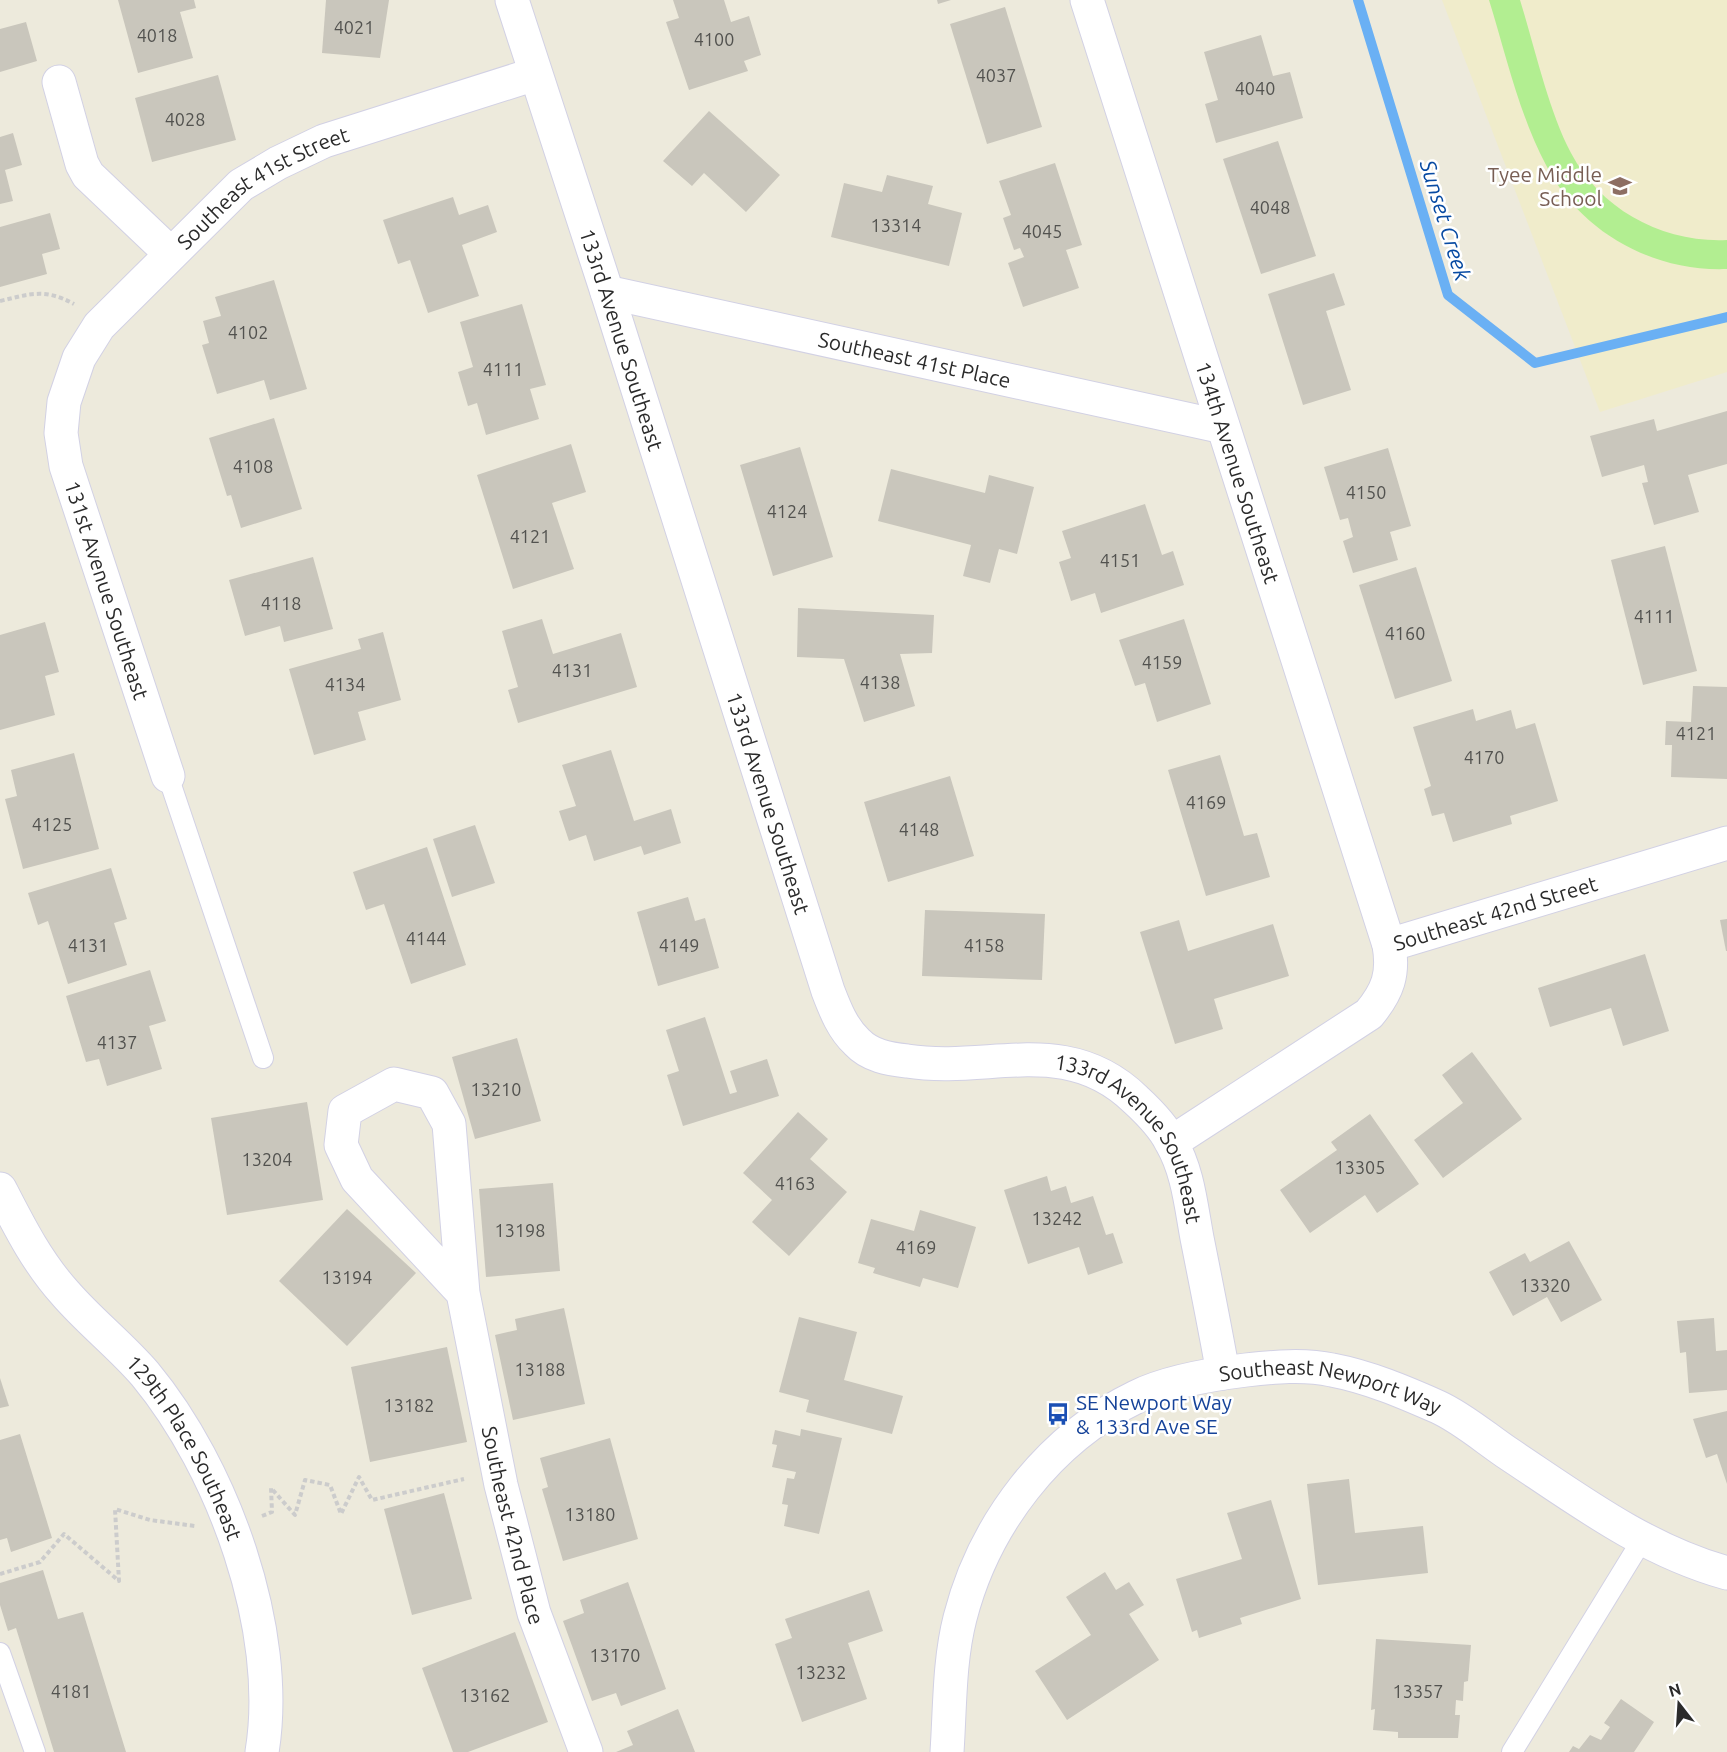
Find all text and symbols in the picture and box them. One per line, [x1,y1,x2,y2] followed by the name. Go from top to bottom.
[334,17,374,37] house number: 4021
[137,25,177,45] house number: 4018
[694,29,734,49] house number: 4100
[976,65,1016,85] house number: 4037
[1235,78,1275,98] house number: 4040
[165,109,205,129] house number: 4028
[172,122,352,254] street label: Southeast 41st Street
[1415,156,1476,284] water label: Sunset Creek
[1488,162,1602,210] place label: Tyee Middle School
[1607,173,1633,199] school or university icon: Tyee Middle School
[1250,197,1290,217] house number: 4048
[871,215,921,235] house number: 13314
[1022,221,1062,241] house number: 4045
[575,226,668,454] street label: 133rd Avenue Southeast
[228,322,268,342] house number: 4102
[816,327,1013,392] street label: Southeast 41st Place
[1191,358,1285,586] street label: 134th Avenue Southeast
[483,359,523,379] house number: 4111
[233,456,273,476] house number: 4108
[60,478,154,702] street label: 131st Avenue Southeast
[1346,482,1386,502] house number: 4150
[767,501,807,521] house number: 4124
[510,526,550,546] house number: 4121
[1100,550,1140,570] house number: 4151
[261,593,301,613] house number: 4118
[1634,606,1674,626] house number: 4111
[1385,623,1425,643] house number: 4160
[1142,652,1182,672] house number: 4159
[552,660,592,680] house number: 4131
[860,672,900,692] house number: 4138
[325,674,365,694] house number: 4134
[722,689,815,917] street label: 133rd Avenue Southeast
[1676,723,1716,743] house number: 4121
[1464,747,1504,767] house number: 4170
[1186,792,1226,812] house number: 4169
[32,814,72,834] house number: 4125
[899,819,939,839] house number: 4148
[1390,871,1600,955] street label: Southeast 42nd Street
[406,928,446,948] house number: 4144
[68,935,108,955] house number: 4131
[659,935,699,955] house number: 4149
[964,935,1004,955] house number: 4158
[97,1032,137,1052] house number: 4137
[1053,1049,1206,1225] street label: 133rd Avenue Southeast
[471,1079,521,1099] house number: 13210
[242,1149,292,1169] house number: 13204
[1335,1157,1385,1177] house number: 13305
[775,1173,815,1193] house number: 4163
[1032,1208,1082,1228] house number: 13242
[495,1220,545,1240] house number: 13198
[896,1237,936,1257] house number: 4169
[322,1267,372,1287] house number: 13194
[1520,1275,1570,1295] house number: 13320
[122,1350,247,1543] street label: 129th Place Southeast
[1217,1354,1445,1419] street label: Southeast Newport Way
[515,1359,565,1379] house number: 13188
[1076,1390,1232,1438] place label: SE Newport Way & 133rd Ave SE
[384,1395,434,1415] house number: 13182
[1045,1401,1071,1427] bus stop icon: SE Newport Way & 133rd Ave SE
[478,1424,549,1628] street label: Southeast 42nd Place
[565,1504,615,1524] house number: 13180
[590,1645,640,1665] house number: 13170
[796,1662,846,1682] house number: 13232
[1649,1674,1709,1734] north arrow
[1666,1679,1683,1700] text: N
[51,1681,91,1701] house number: 4181
[1393,1681,1443,1701] house number: 13357
[460,1685,510,1705] house number: 13162

